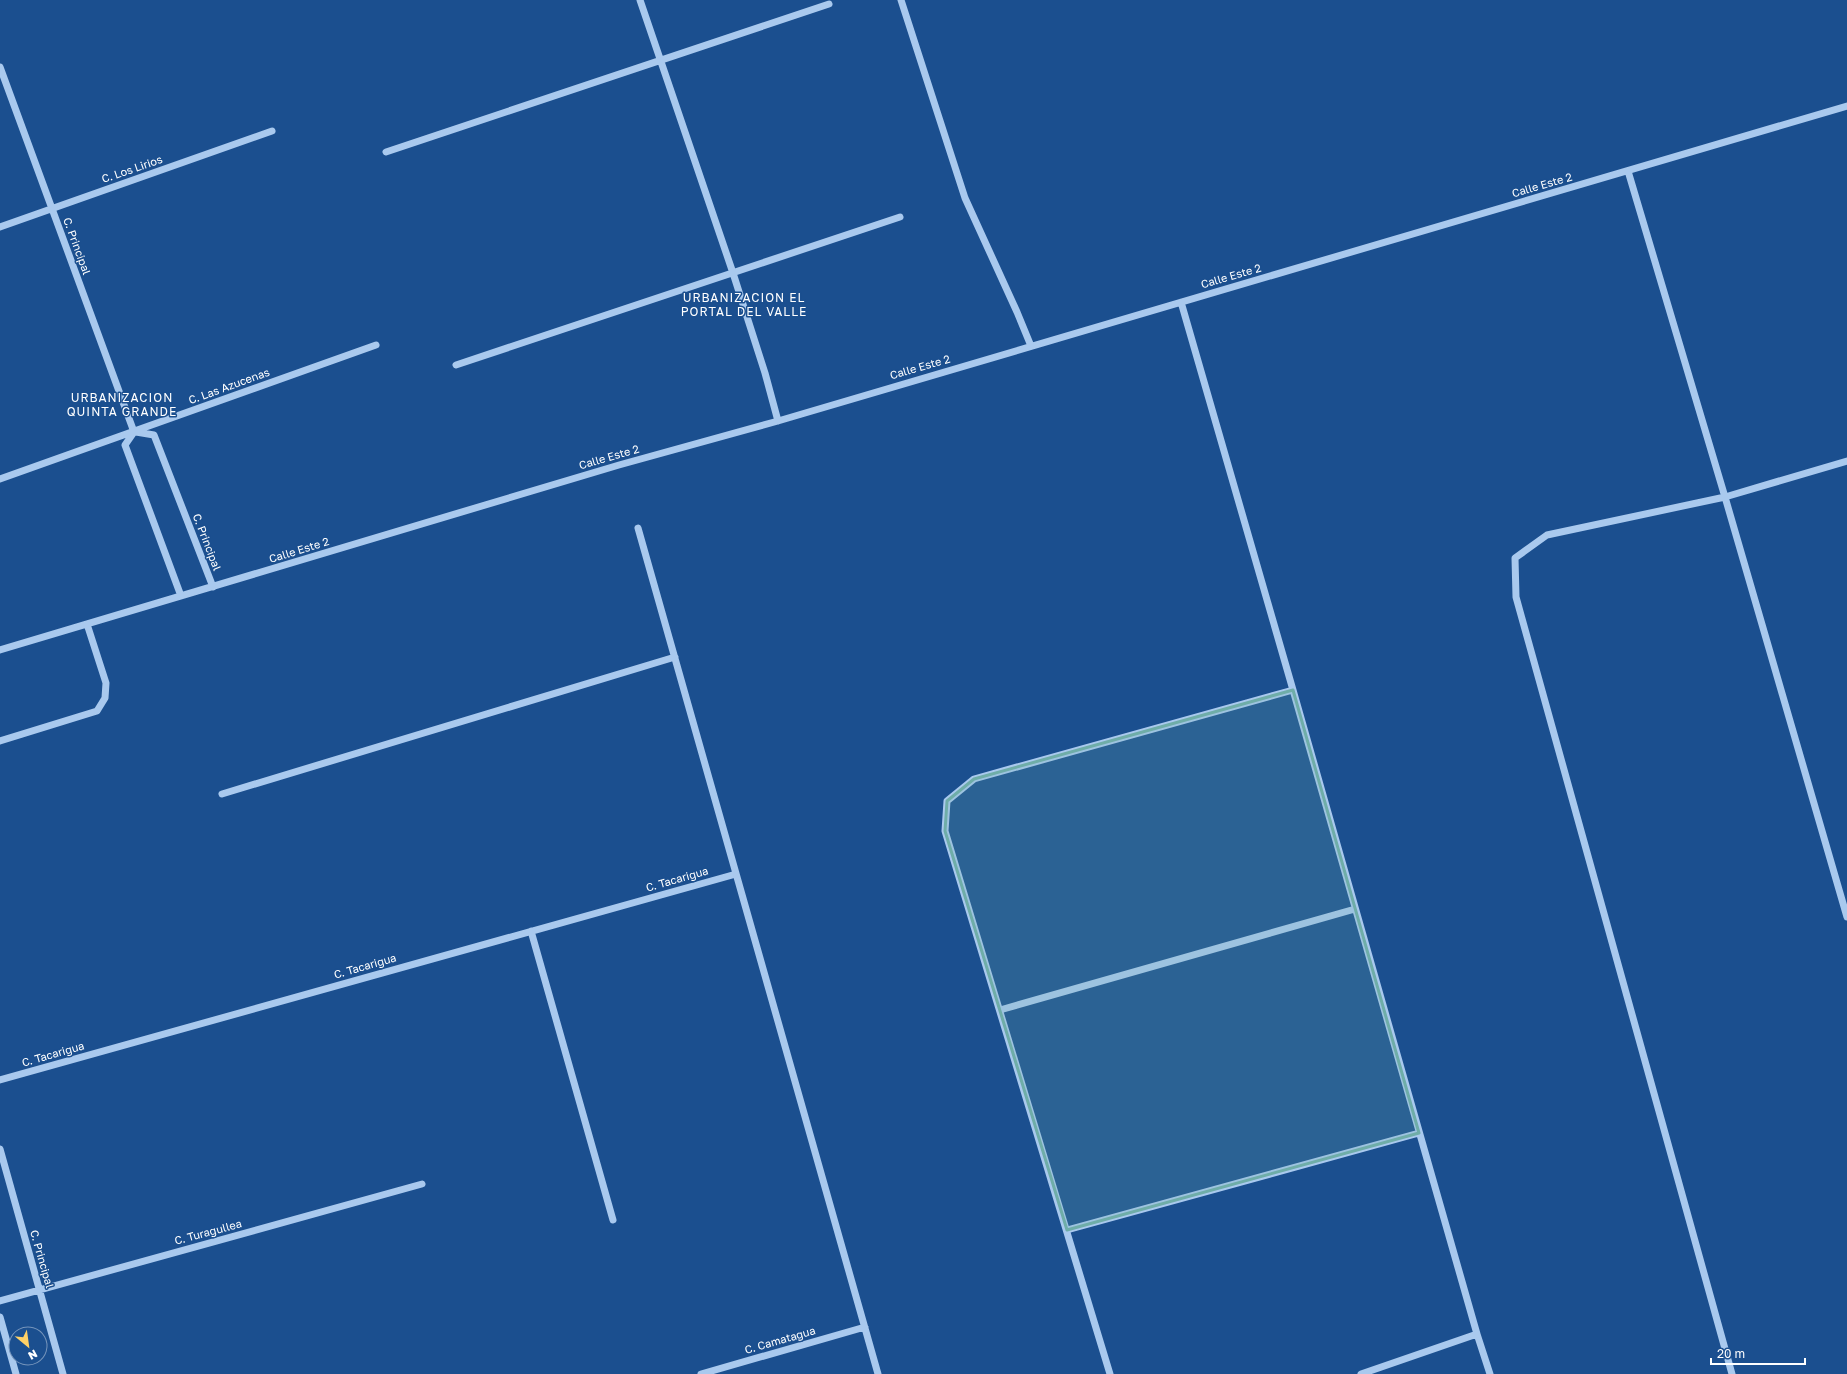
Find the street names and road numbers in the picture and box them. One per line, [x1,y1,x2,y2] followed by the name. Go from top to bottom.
[100,152,164,185] street label: C. Los Lirios
[1510,170,1574,199] street label: Calle Este 2
[61,215,94,277] street label: C. Principal
[1199,261,1263,290] street label: Calle Este 2
[888,352,952,381] street label: Calle Este 2
[186,365,271,406] street label: C. Las Azucenas
[577,442,641,471] street label: Calle Este 2
[191,511,224,573] street label: C. Principal
[267,534,331,565] street label: Calle Este 2
[644,863,710,894] street label: C. Tacarigua
[332,950,398,981] street label: C. Tacarigua
[20,1038,86,1069] street label: C. Tacarigua
[173,1216,243,1247] street label: C. Turagullea
[28,1228,57,1290] street label: C. Principal
[743,1323,817,1356] street label: C. Camatagua

